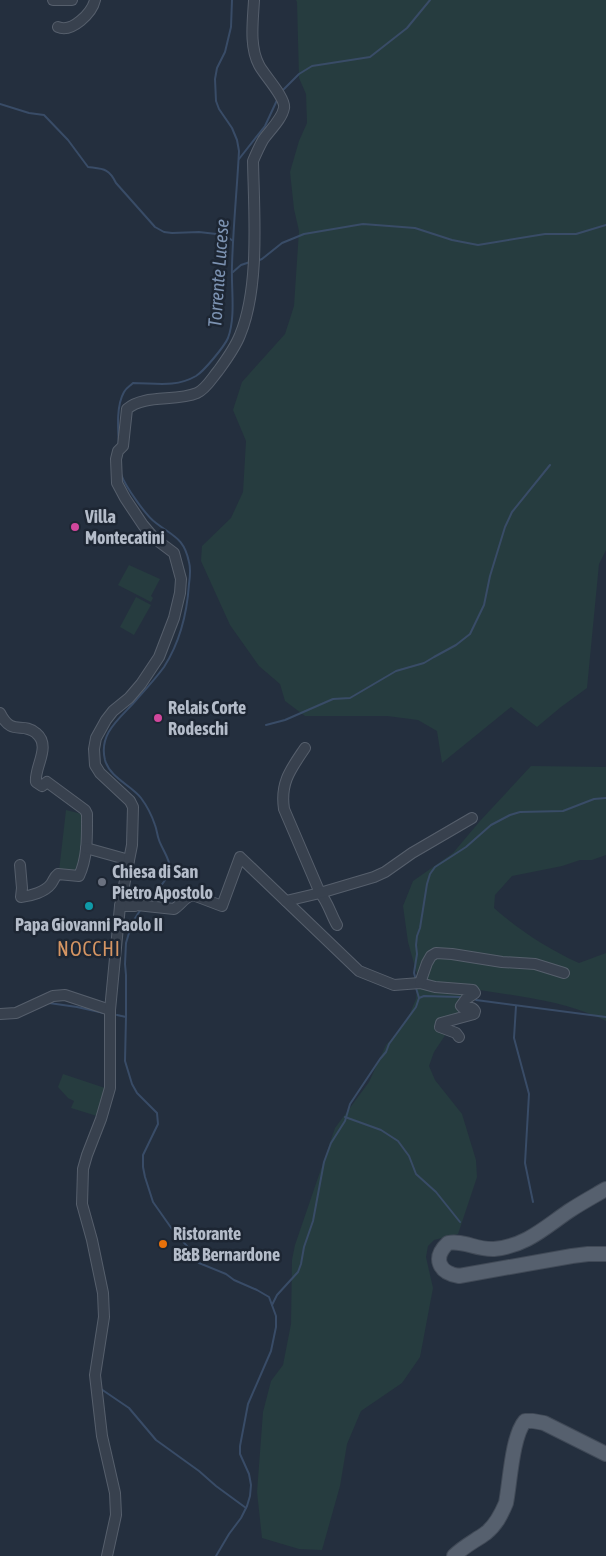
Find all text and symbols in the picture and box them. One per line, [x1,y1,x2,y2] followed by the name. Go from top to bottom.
[203,218,233,328] water label: Torrente Lucese
[84,506,165,548] place label: Villa Montecatini
[69,521,81,533] marker: Villa Montecatini
[168,697,246,739] place label: Relais Corte Rodeschi
[152,712,164,724] marker: Relais Corte Rodeschi
[112,861,213,903] place label: Chiesa di San Pietro Apostolo
[96,876,108,888] marker: Chiesa di San Pietro Apostolo
[83,900,95,912] marker: Papa Giovanni Paolo II
[15,914,163,935] place label: Papa Giovanni Paolo II
[57,937,121,960] district label: NOCCHI
[173,1223,280,1265] place label: Ristorante B&B Bernardone
[157,1238,169,1250] marker: Ristorante B&B Bernardone

